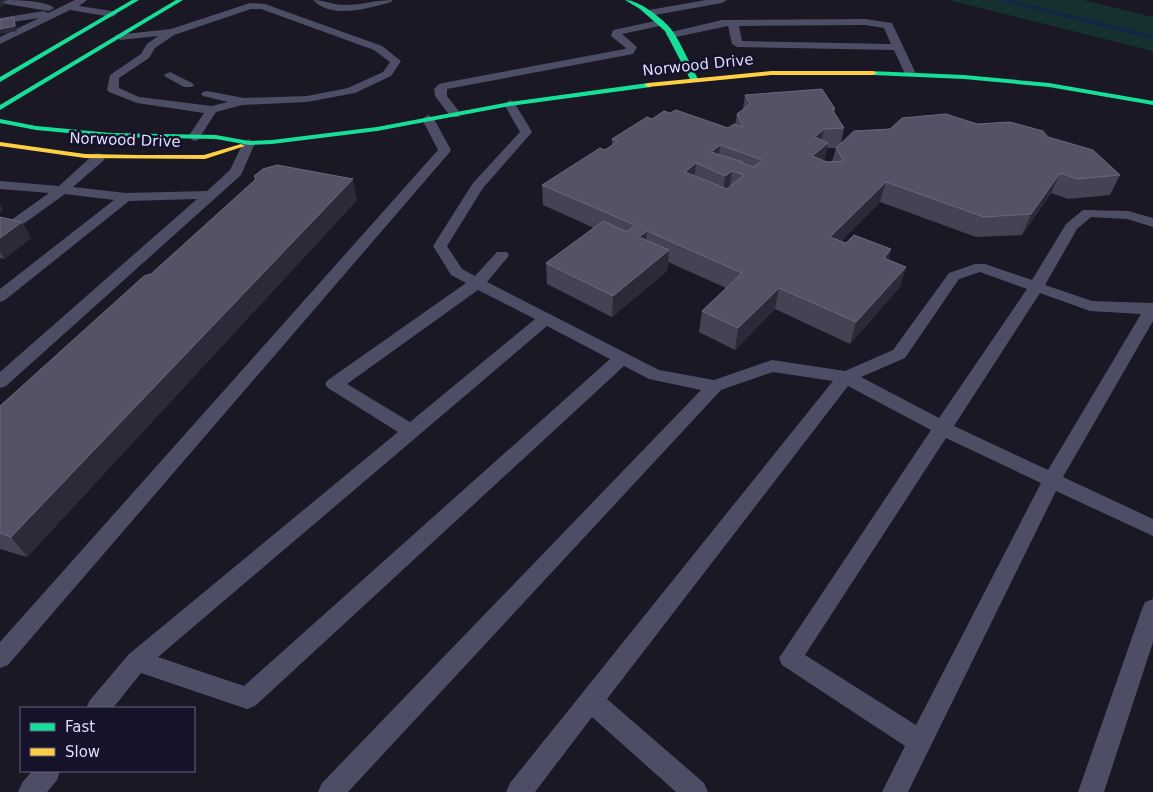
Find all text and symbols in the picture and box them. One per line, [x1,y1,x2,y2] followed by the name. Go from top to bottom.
[642,50,754,80] street label: Norwood Drive
[69,129,181,151] street label: Norwood Drive
[20,707,195,772] legend
[65,718,95,736] text: Fast
[65,743,100,761] text: Slow

